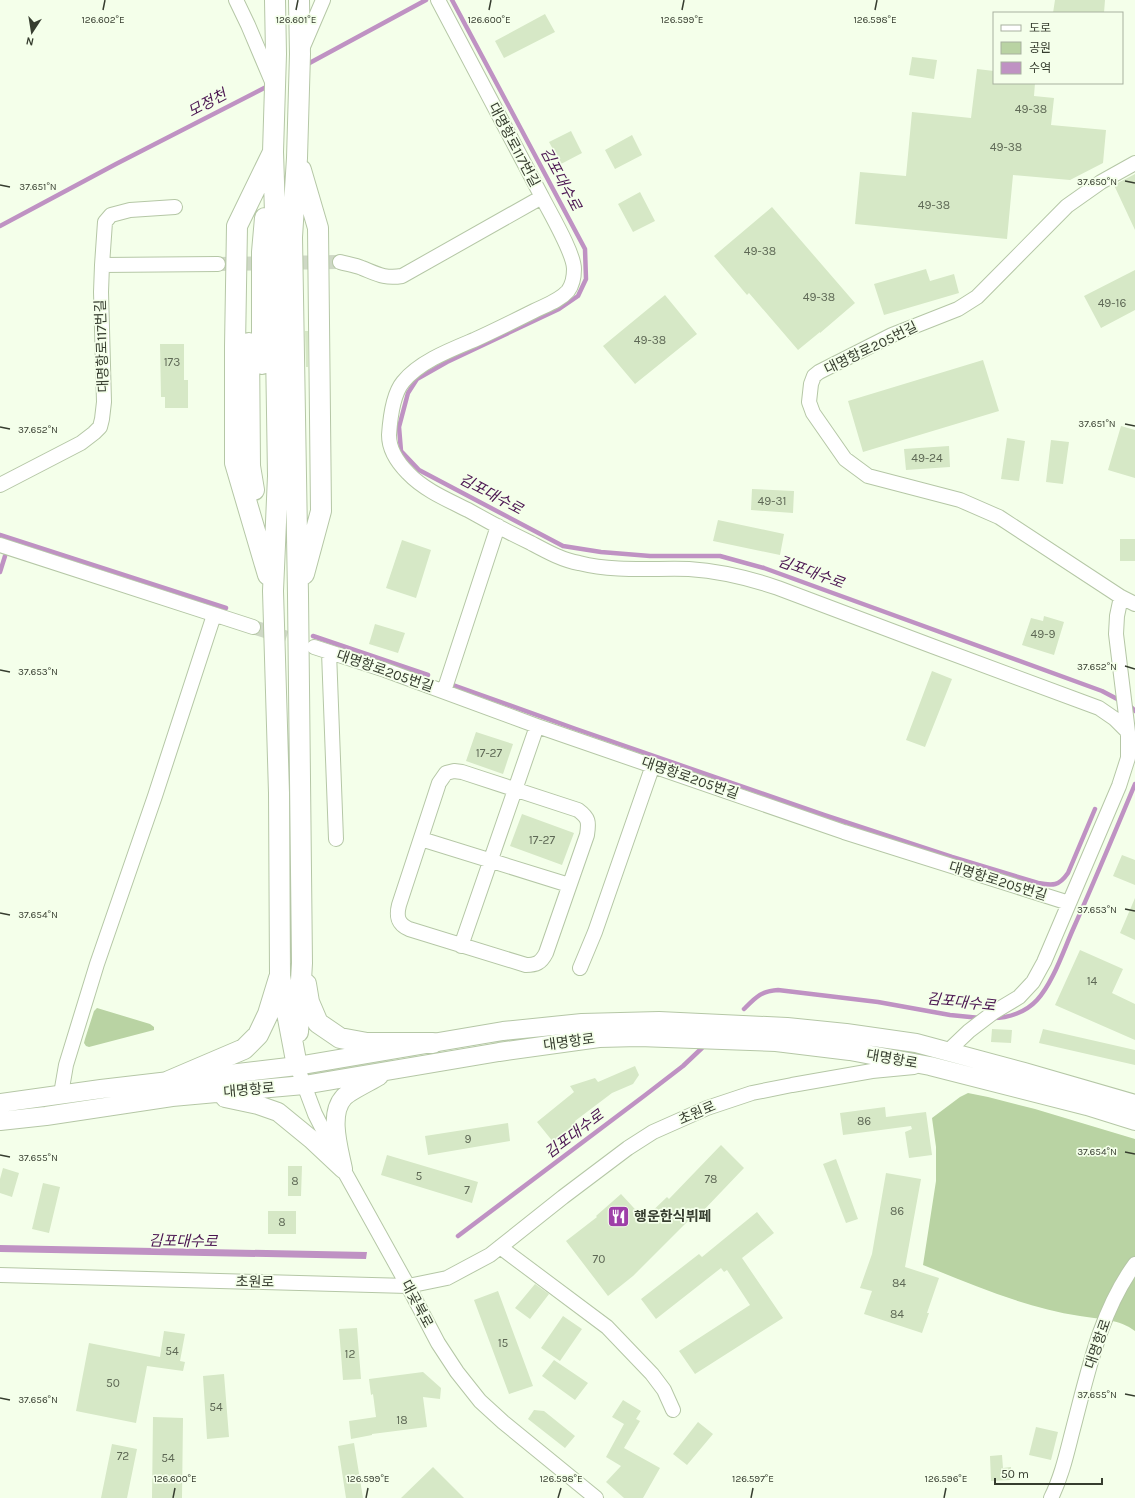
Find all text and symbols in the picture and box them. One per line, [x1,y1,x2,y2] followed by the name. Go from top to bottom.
[12,12,52,52] north arrow
[993,12,1123,84] legend
[81,14,125,26] text: 126.602°E
[276,14,316,26] text: 126.601°E
[467,14,511,26] text: 126.600°E
[661,14,703,26] text: 126.599°E
[853,14,897,26] text: 126.598°E
[1029,21,1051,35] text: 도로
[25,34,35,48] text: N
[1029,41,1051,55] text: 공원
[1029,61,1051,75] text: 수역
[184,84,231,121] water label: 모정천
[485,100,543,190] street label: 대명항로117번길
[1015,102,1047,116] house number: 49-38
[990,140,1022,154] house number: 49-38
[537,144,586,215] water label: 김포대수로
[1077,176,1117,188] text: 37.650°N
[19,181,57,193] text: 37.651°N
[918,198,950,212] house number: 49-38
[744,244,776,258] house number: 49-38
[803,290,835,304] house number: 49-38
[1098,296,1126,310] house number: 49-16
[92,299,112,393] street label: 대명항로117번길
[822,318,920,378] street label: 대명항로205번길
[634,333,666,347] house number: 49-38
[164,355,180,369] house number: 173
[1078,418,1116,430] text: 37.651°N
[18,424,58,436] text: 37.652°N
[911,451,943,465] house number: 49-24
[456,470,527,519] water label: 김포대수로
[758,494,786,508] house number: 49-31
[775,552,848,593] water label: 김포대수로
[1031,627,1055,641] house number: 49-9
[334,646,436,696] street label: 대명항로205번길
[1077,661,1117,673] text: 37.652°N
[18,666,58,678] text: 37.653°N
[476,746,503,760] house number: 17-27
[639,753,741,803] street label: 대명항로205번길
[529,833,556,847] house number: 17-27
[947,858,1049,904] street label: 대명항로205번길
[1077,904,1117,916] text: 37.653°N
[18,909,58,921] text: 37.654°N
[1087,974,1098,988] house number: 14
[926,989,997,1015] water label: 김포대수로
[542,1030,596,1054] street label: 대명항로
[865,1046,919,1072] street label: 대명항로
[223,1079,276,1101] street label: 대명항로
[676,1098,718,1128] street label: 초원로
[541,1105,608,1162] water label: 김포대수로
[857,1114,871,1128] house number: 86
[465,1132,472,1146] house number: 9
[1077,1146,1117,1158] text: 37.654°N
[18,1152,58,1164] text: 37.655°N
[416,1169,423,1183] house number: 5
[704,1172,718,1186] house number: 78
[291,1174,299,1188] house number: 8
[464,1183,470,1197] house number: 7
[606,1203,632,1229] restaurant icon: 행운한식뷔페
[890,1204,904,1218] house number: 86
[634,1208,711,1225] place label: 행운한식뷔페
[278,1215,286,1229] house number: 8
[148,1231,219,1251] water label: 김포대수로
[593,1252,605,1266] house number: 70
[236,1273,275,1291] street label: 초원로
[892,1276,906,1290] house number: 84
[397,1277,437,1331] street label: 대곶북로
[890,1307,904,1321] house number: 84
[1082,1317,1114,1371] street label: 대명항로
[498,1336,509,1350] house number: 15
[165,1344,179,1358] house number: 54
[345,1347,356,1361] house number: 12
[106,1376,120,1390] house number: 50
[1077,1389,1117,1401] text: 37.655°N
[18,1394,58,1406] text: 37.656°N
[209,1400,223,1414] house number: 54
[396,1413,408,1427] house number: 18
[117,1449,129,1463] house number: 72
[161,1451,175,1465] house number: 54
[995,1460,1102,1486] scale bar
[1001,1467,1029,1481] text: 50 m
[153,1473,197,1485] text: 126.600°E
[347,1473,389,1485] text: 126.599°E
[539,1473,583,1485] text: 126.598°E
[732,1473,774,1485] text: 126.597°E
[925,1473,967,1485] text: 126.596°E

